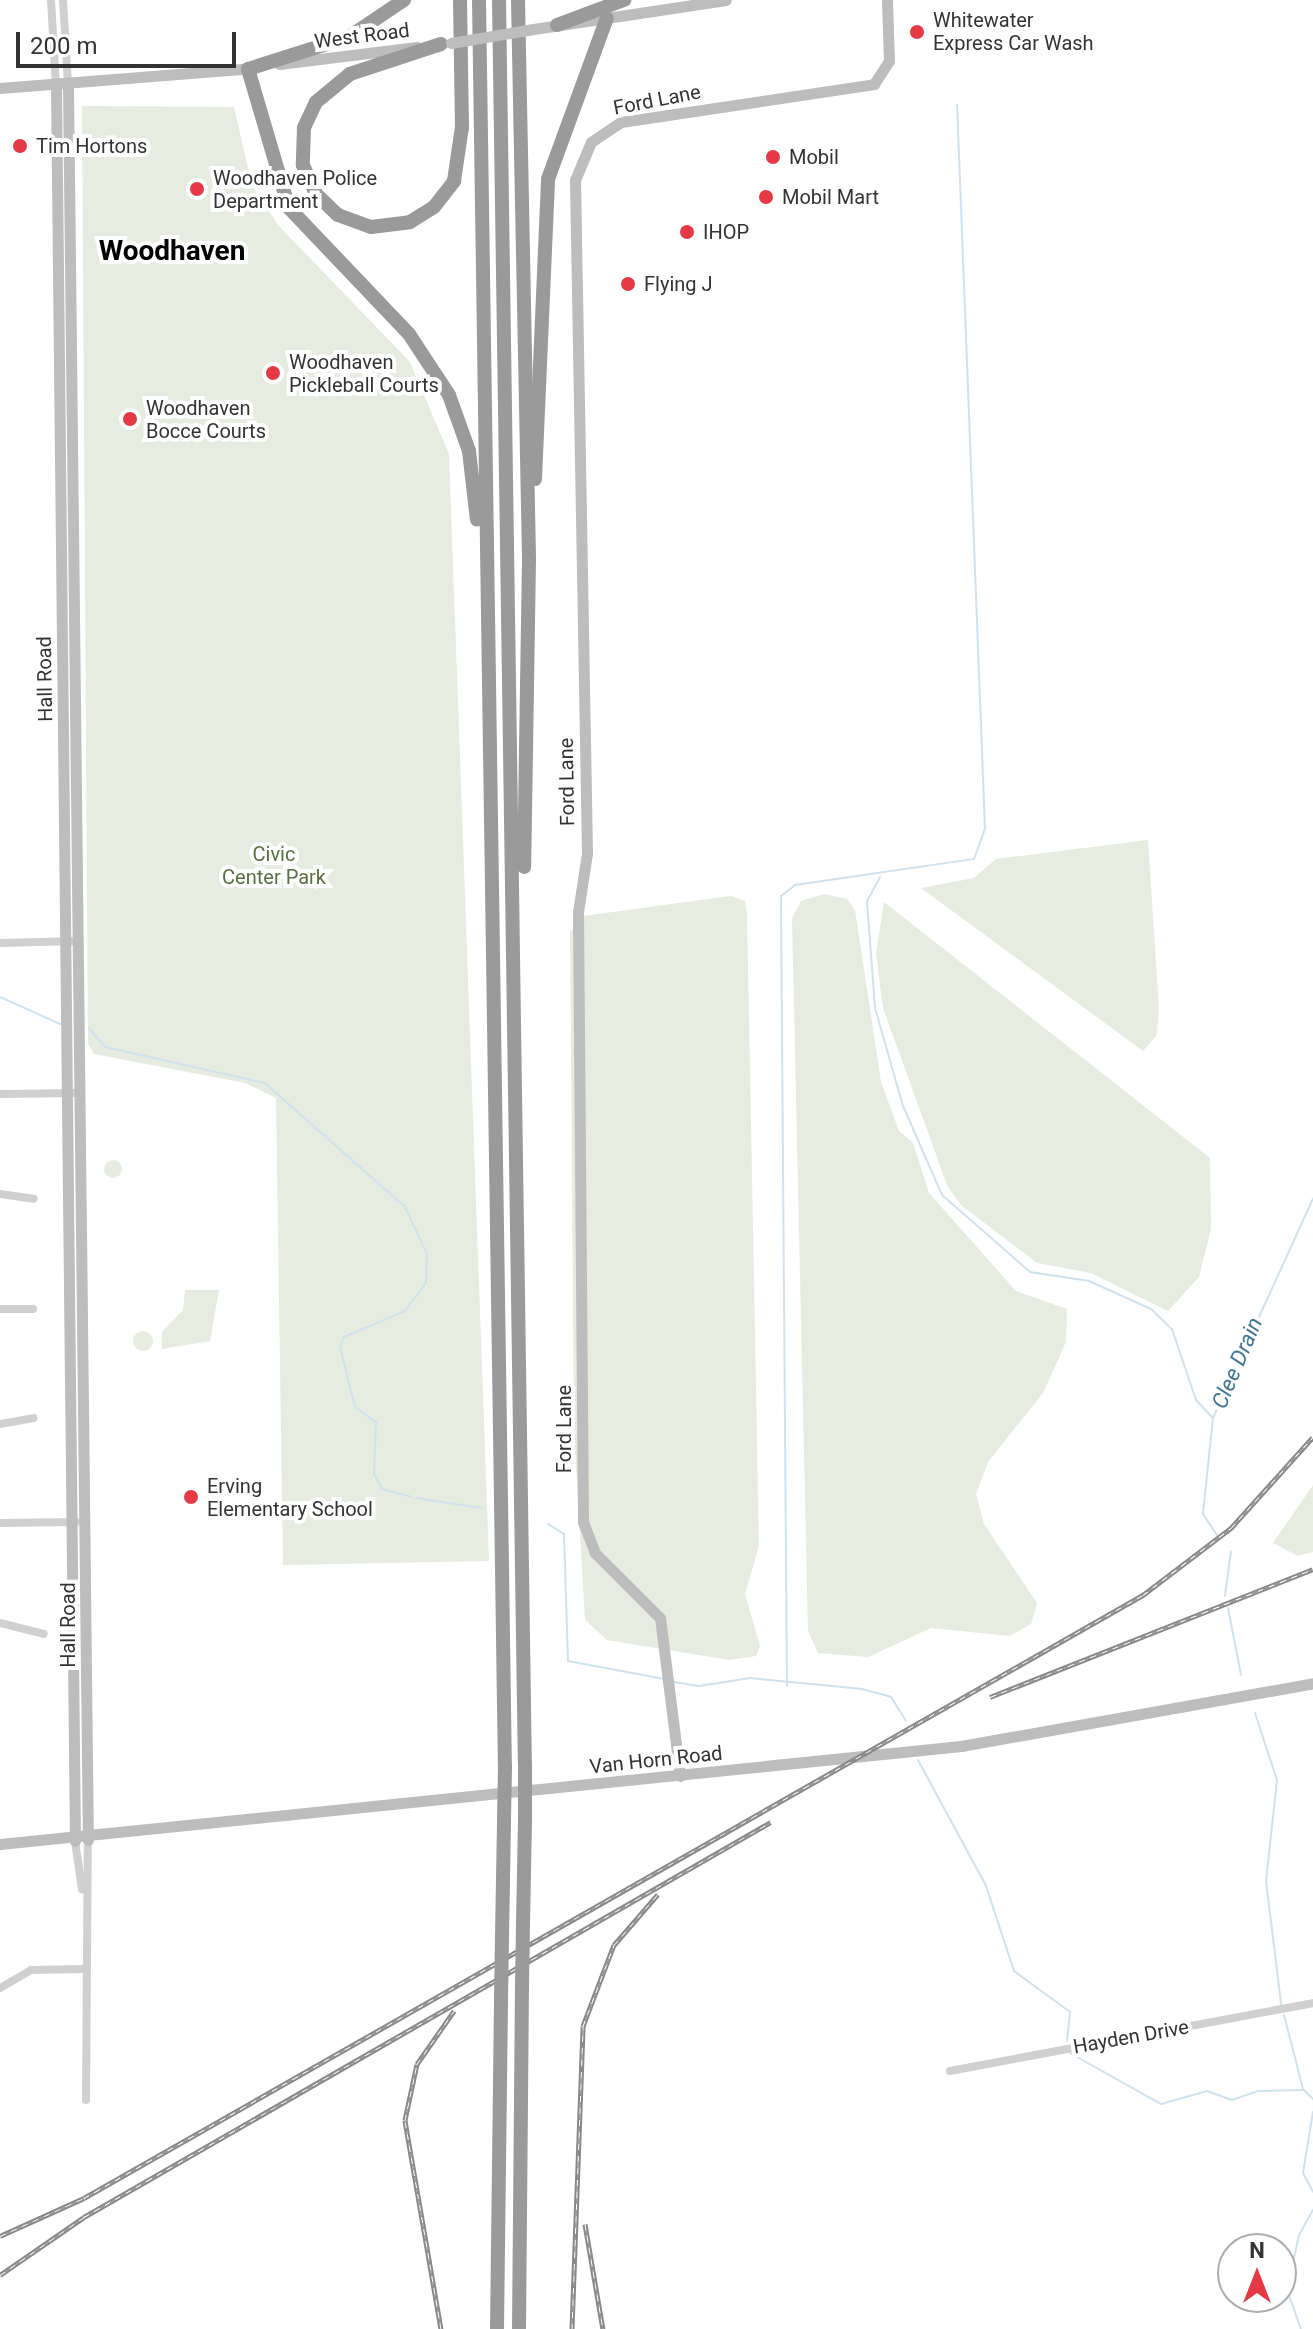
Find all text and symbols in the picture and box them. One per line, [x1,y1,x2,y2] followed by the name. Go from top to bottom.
[933,8,1094,55] place label: Whitewater Express Car Wash
[20,16,240,66] scale bar
[313,18,411,54] street label: West Road
[908,23,926,41] marker: Whitewater Express Car Wash
[30,32,97,60] text: 200 m
[611,80,703,120] street label: Ford Lane
[36,134,147,158] place label: Tim Hortons
[11,137,29,155] marker: Tim Hortons
[789,145,839,169] place label: Mobil
[764,148,782,166] marker: Mobil
[213,166,377,213] place label: Woodhaven Police Department
[188,180,206,198] marker: Woodhaven Police Department
[782,185,879,209] place label: Mobil Mart
[757,188,775,206] marker: Mobil Mart
[703,220,749,244] place label: IHOP
[678,223,696,241] marker: IHOP
[99,234,245,268] district label: Woodhaven
[644,272,713,296] place label: Flying J
[619,275,637,293] marker: Flying J
[289,350,439,397] place label: Woodhaven Pickleball Courts
[264,364,282,382] marker: Woodhaven Pickleball Courts
[146,396,266,443] place label: Woodhaven Bocce Courts
[121,410,139,428] marker: Woodhaven Bocce Courts
[32,636,58,722] street label: Hall Road
[554,738,580,826] street label: Ford Lane
[222,842,326,889] park label: Civic Center Park
[1206,1313,1268,1413] water label: Clee Drain
[552,1385,576,1473] street label: Ford Lane
[207,1474,373,1521] place label: Erving Elementary School
[182,1488,200,1506] marker: Erving Elementary School
[56,1582,80,1668] street label: Hall Road
[588,1741,724,1779] street label: Van Horn Road
[1071,2015,1191,2059] street label: Hayden Drive
[1217,2233,1297,2313] north arrow
[1249,2238,1265,2263] text: N

